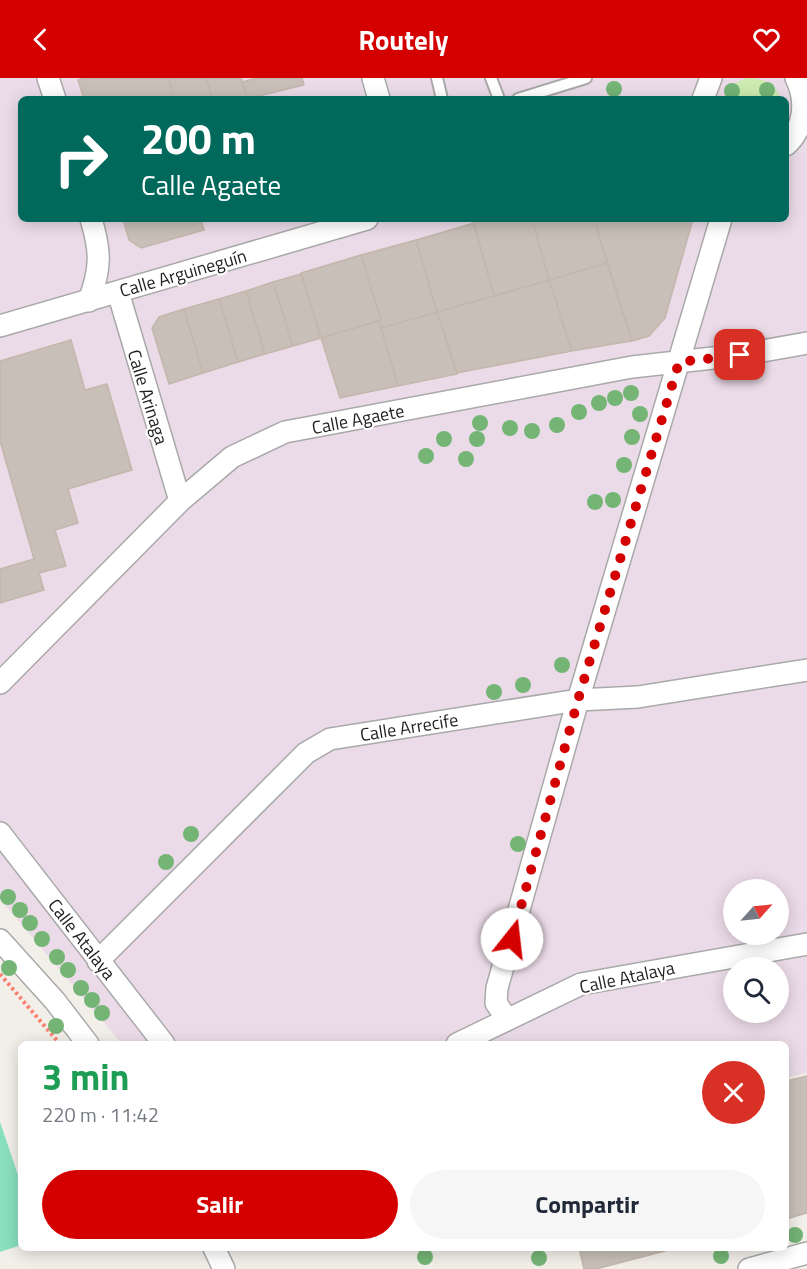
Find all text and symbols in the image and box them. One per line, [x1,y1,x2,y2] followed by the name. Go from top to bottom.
[358,19,449,60] text: Routely
[24,23,57,56] icon: back
[750,23,783,56] icon: heart
[141,106,256,170] text: 200 m
[42,120,120,198] icon: right
[141,164,281,205] text: Calle Agaete
[116,242,250,304] street label: Calle Arguineguín
[714,329,765,380] pin
[723,338,756,371] icon: arrive
[121,346,175,448] street label: Calle Arinaga
[310,397,406,441] street label: Calle Agaete
[358,706,460,748] street label: Calle Arrecife
[723,879,789,945] north arrow
[723,879,789,1023] map controls
[42,893,122,985] street label: Calle Atalaya
[480,907,544,971] position arrow
[577,954,677,1000] street label: Calle Atalaya
[723,957,789,1023] button: search
[42,1049,129,1104] text: 3 min
[702,1061,765,1124] button: close
[42,1099,159,1130] text: 220 m · 11:42
[42,1170,398,1239] button: Salir
[410,1170,765,1239] button: Compartir

